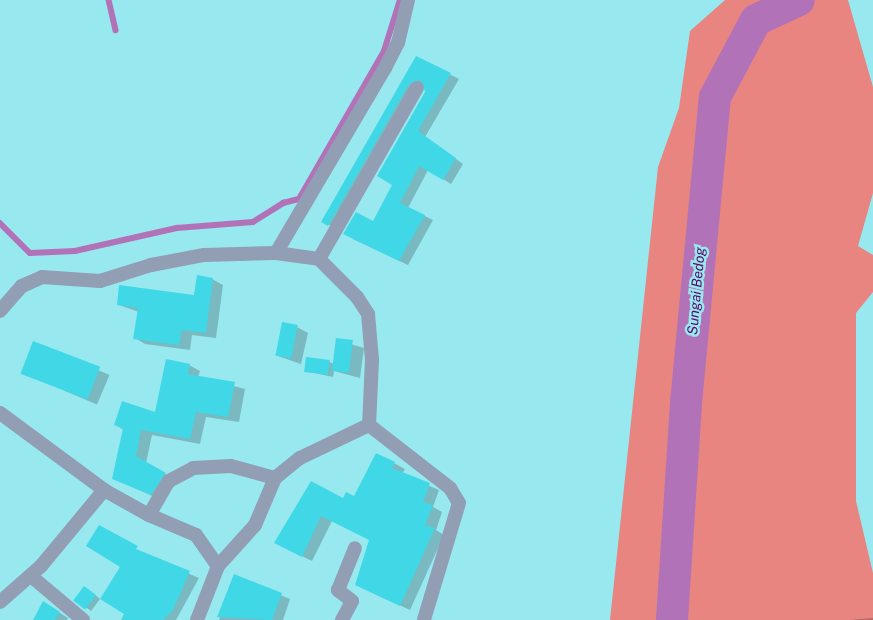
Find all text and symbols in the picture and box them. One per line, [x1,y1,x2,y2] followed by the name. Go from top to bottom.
[684,246,708,336] water label: Sungai Bedog

